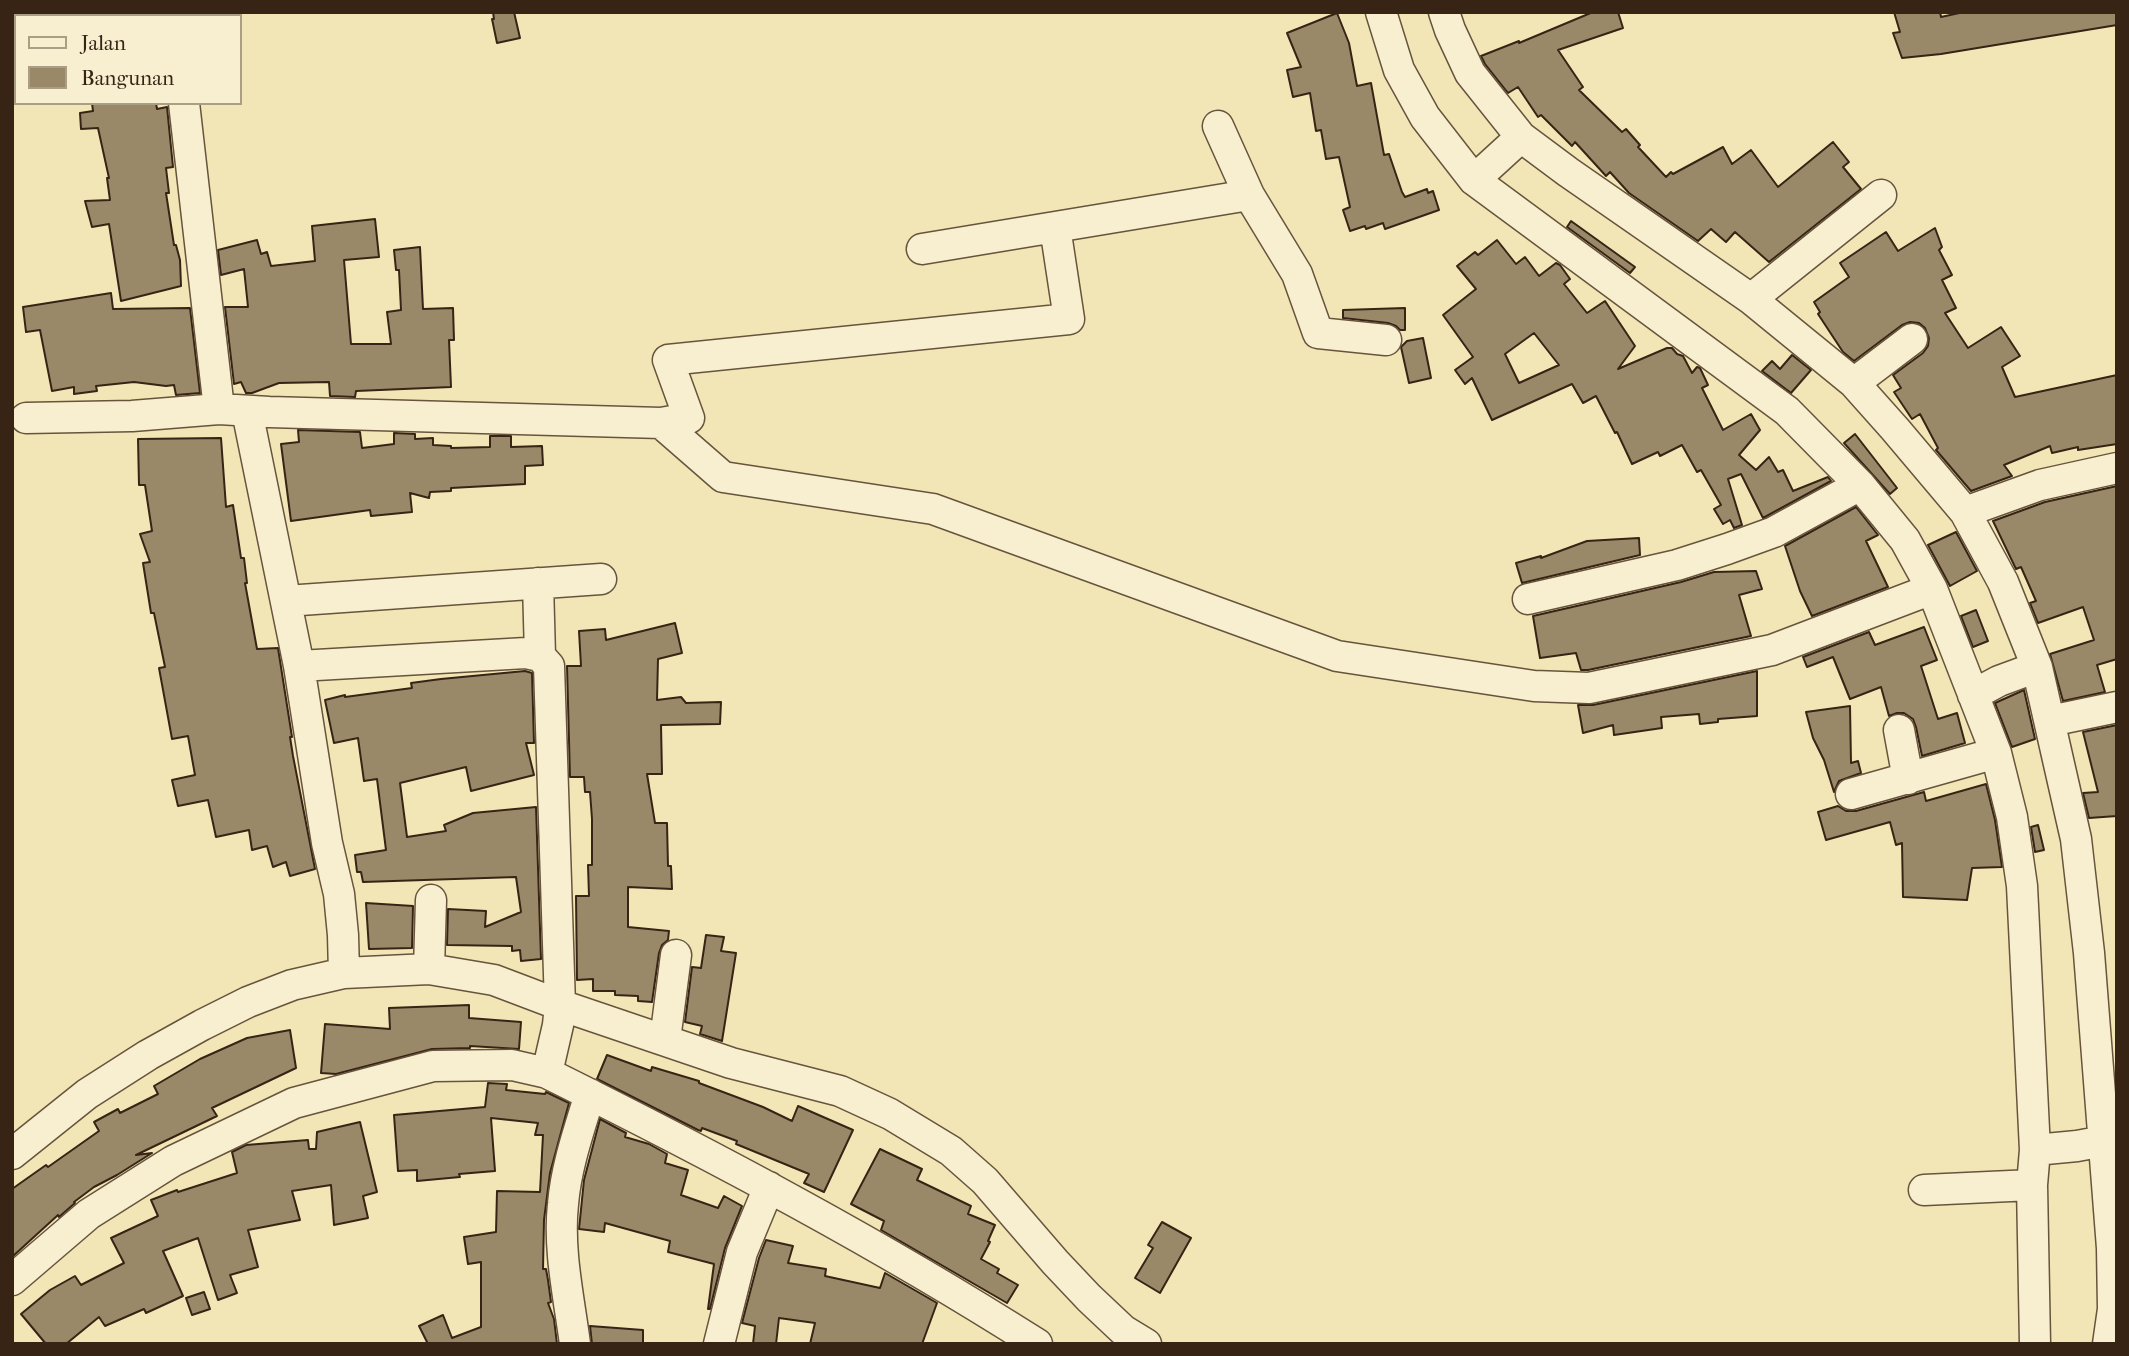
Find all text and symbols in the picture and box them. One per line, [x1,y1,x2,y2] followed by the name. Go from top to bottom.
[14,14,242,105] legend
[81,31,126,55] text: Jalan
[81,66,174,90] text: Bangunan

